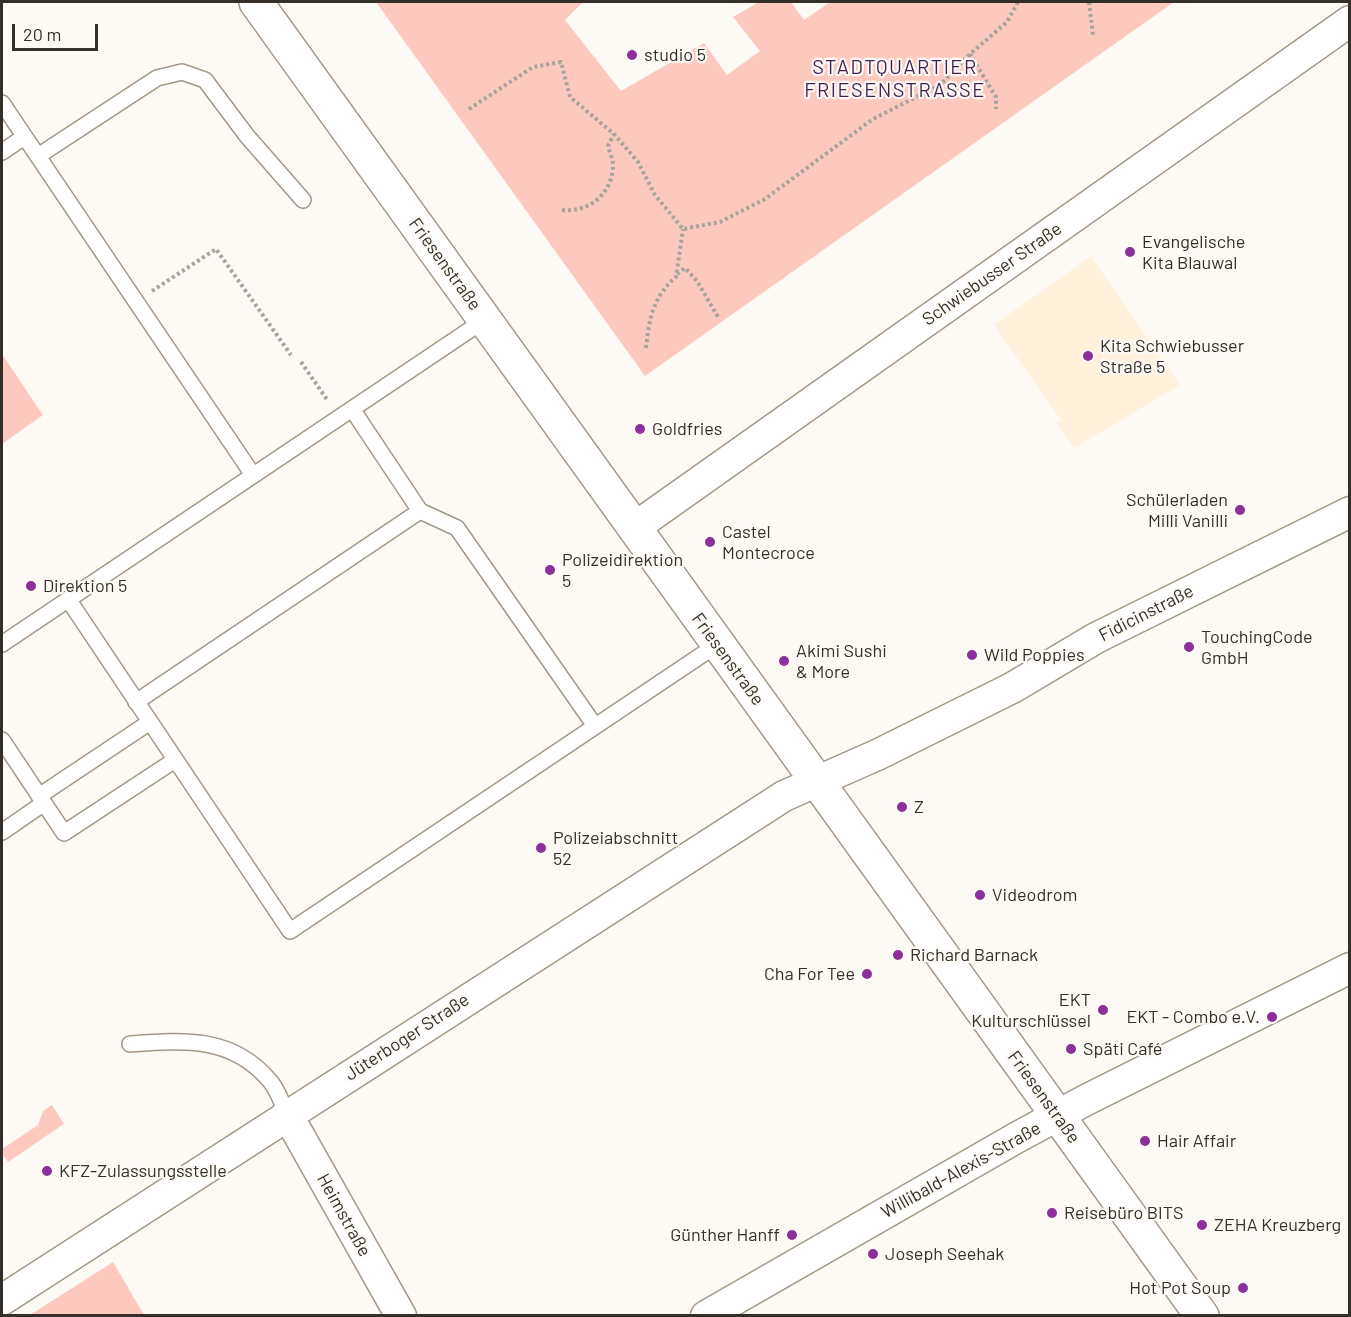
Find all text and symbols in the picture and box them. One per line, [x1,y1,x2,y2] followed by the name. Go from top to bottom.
[15,12,100,50] scale bar
[23,23,61,45] text: 20 m
[644,44,706,66] place label: studio 5
[625,48,639,62] marker: studio 5
[804,55,986,102] district label: STADTQUARTIER FRIESENSTRASSE
[404,214,486,314] street label: Friesenstraße
[918,218,1066,330] street label: Schwiebusser Straße
[1142,231,1245,274] place label: Evangelische Kita Blauwal
[1123,245,1137,259] marker: Evangelische Kita Blauwal
[1100,335,1244,378] place label: Kita Schwiebusser Straße 5
[1081,349,1095,363] marker: Kita Schwiebusser Straße 5
[652,418,722,440] place label: Goldfries
[633,422,647,436] marker: Goldfries
[1126,489,1228,532] place label: Schülerladen Milli Vanilli
[1233,503,1247,517] marker: Schülerladen Milli Vanilli
[722,521,815,564] place label: Castel Montecroce
[703,535,717,549] marker: Castel Montecroce
[562,549,683,592] place label: Polizeidirektion 5
[543,563,557,577] marker: Polizeidirektion 5
[43,575,127,597] place label: Direktion 5
[24,579,38,593] marker: Direktion 5
[1095,580,1197,646] street label: Fidicinstraße
[687,609,769,709] street label: Friesenstraße
[1201,626,1313,668] place label: TouchingCode GmbH
[796,640,887,682] place label: Akimi Sushi & More
[1182,640,1196,654] marker: TouchingCode GmbH
[984,644,1085,666] place label: Wild Poppies
[965,648,979,662] marker: Wild Poppies
[777,654,791,668] marker: Akimi Sushi & More
[914,796,924,818] place label: Z
[895,800,909,814] marker: Z
[553,827,678,870] place label: Polizeiabschnitt 52
[534,841,548,855] marker: Polizeiabschnitt 52
[992,884,1077,906] place label: Videodrom
[973,888,987,902] marker: Videodrom
[910,944,1038,966] place label: Richard Barnack
[891,948,905,962] marker: Richard Barnack
[764,963,855,985] place label: Cha For Tee
[860,967,874,981] marker: Cha For Tee
[341,989,473,1085] street label: Jüterboger Straße
[971,989,1091,1032] place label: EKT Kulturschlüssel
[1096,1003,1110,1017] marker: EKT Kulturschlüssel
[1126,1006,1260,1028] place label: EKT - Combo e.V.
[1265,1010,1279,1024] marker: EKT - Combo e.V.
[1083,1038,1162,1060] place label: Späti Café
[1064,1042,1078,1056] marker: Späti Café
[1003,1047,1085,1147] street label: Friesenstraße
[877,1117,1045,1223] street label: Willibald-Alexis-Straße
[1157,1130,1236,1152] place label: Hair Affair
[1138,1134,1152,1148] marker: Hair Affair
[59,1160,227,1182] place label: KFZ-Zulassungsstelle
[40,1164,54,1178] marker: KFZ-Zulassungsstelle
[312,1170,376,1260] street label: Heimstraße
[1064,1202,1183,1224] place label: Reisebüro BITS
[1045,1206,1059,1220] marker: Reisebüro BITS
[1214,1214,1341,1236] place label: ZEHA Kreuzberg
[1195,1218,1209,1232] marker: ZEHA Kreuzberg
[670,1224,780,1246] place label: Günther Hanff
[785,1228,799,1242] marker: Günther Hanff
[885,1243,1004,1265] place label: Joseph Seehak
[866,1247,880,1261] marker: Joseph Seehak
[1129,1277,1231,1299] place label: Hot Pot Soup
[1236,1281,1250,1295] marker: Hot Pot Soup

